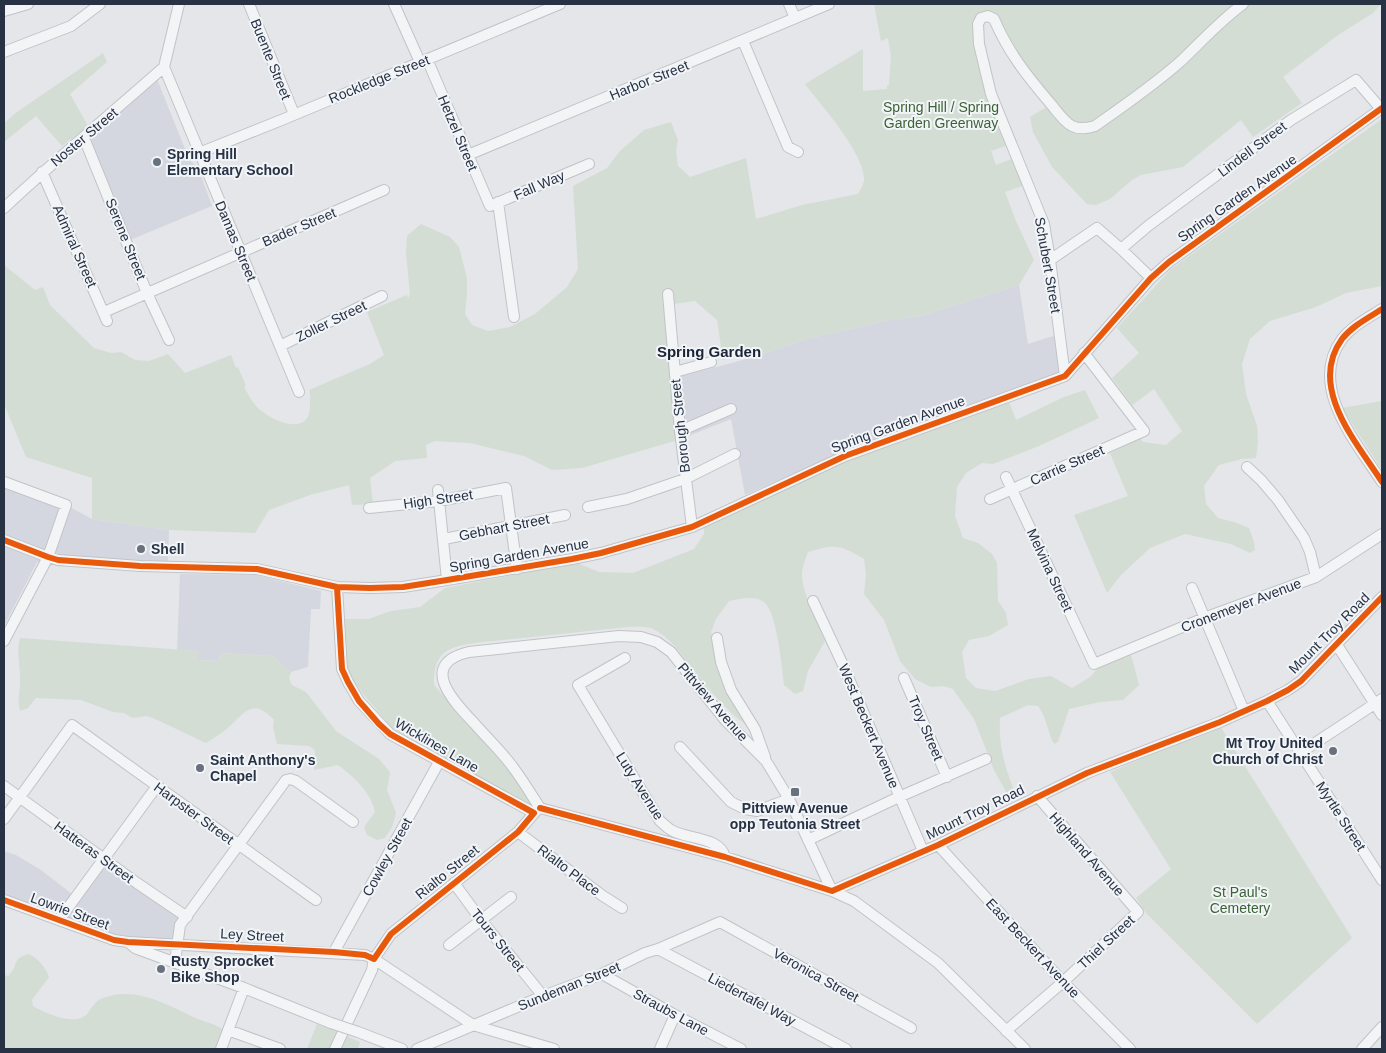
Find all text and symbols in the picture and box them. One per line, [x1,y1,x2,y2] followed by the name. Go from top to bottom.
[248,16,294,102] street label: Buente Street
[326,51,432,107] street label: Rockledge Street
[607,57,691,103] street label: Harbor Street
[435,93,481,173] street label: Hetzel Street
[883,99,999,131] park label: Spring Hill / Spring Garden Greenway
[47,104,121,170] street label: Noster Street
[1215,118,1290,180] street label: Lindell Street
[167,146,293,178] place label: Spring Hill Elementary School
[1174,151,1300,245] street label: Spring Garden Avenue
[151,156,163,168] marker: Spring Hill Elementary School
[511,167,567,203] street label: Fall Way
[102,196,150,282] street label: Serene Street
[212,198,260,284] street label: Damas Street
[50,202,100,290] street label: Admiral Street
[260,204,338,250] street label: Bader Street
[1032,216,1064,314] street label: Schubert Street
[293,297,369,345] street label: Zoller Street
[657,343,761,360] district label: Spring Garden
[667,378,693,474] street label: Borough Street
[829,392,967,456] street label: Spring Garden Avenue
[1027,442,1107,488] street label: Carrie Street
[402,486,474,512] street label: High Street
[457,510,551,544] street label: Gebhart Street
[1024,526,1076,614] street label: Melvina Street
[448,535,590,575] street label: Spring Garden Avenue
[151,541,184,557] place label: Shell
[135,543,147,555] marker: Shell
[1179,575,1304,635] street label: Cronemeyer Avenue
[1285,589,1373,677] street label: Mount Troy Road
[675,660,752,745] street label: Pittview Avenue
[836,662,902,791] street label: West Beckert Avenue
[905,693,947,763] street label: Troy Street
[392,715,482,776] street label: Wicklines Lane
[1213,735,1323,767] place label: Mt Troy United Church of Christ
[1327,745,1339,757] marker: Mt Troy United Church of Christ
[613,749,667,823] street label: Luty Avenue
[210,752,316,784] place label: Saint Anthony's Chapel
[194,762,206,774] marker: Saint Anthony's Chapel
[1313,778,1369,854] street label: Myrtle Street
[151,779,237,847] street label: Harpster Street
[923,781,1027,843] street label: Mount Troy Road
[789,786,801,798] marker: Pittview Avenue opp Teutonia Street
[730,800,861,832] place label: Pittview Avenue opp Teutonia Street
[1046,809,1128,899] street label: Highland Avenue
[359,815,415,899] street label: Cowley Street
[51,818,137,886] street label: Hatteras Street
[412,841,482,902] street label: Rialto Street
[534,841,604,899] street label: Rialto Place
[1210,884,1270,916] park label: St Paul's Cemetery
[29,889,112,933] street label: Lowrie Street
[983,895,1083,1001] street label: East Beckert Avenue
[468,906,528,974] street label: Tours Street
[1074,912,1138,972] street label: Thiel Street
[220,925,284,945] street label: Ley Street
[770,945,862,1005] street label: Veronica Street
[171,953,274,985] place label: Rusty Sprocket Bike Shop
[515,958,623,1014] street label: Sundeman Street
[155,963,167,975] marker: Rusty Sprocket Bike Shop
[706,969,798,1029] street label: Liedertafel Way
[630,985,712,1039] street label: Straubs Lane

